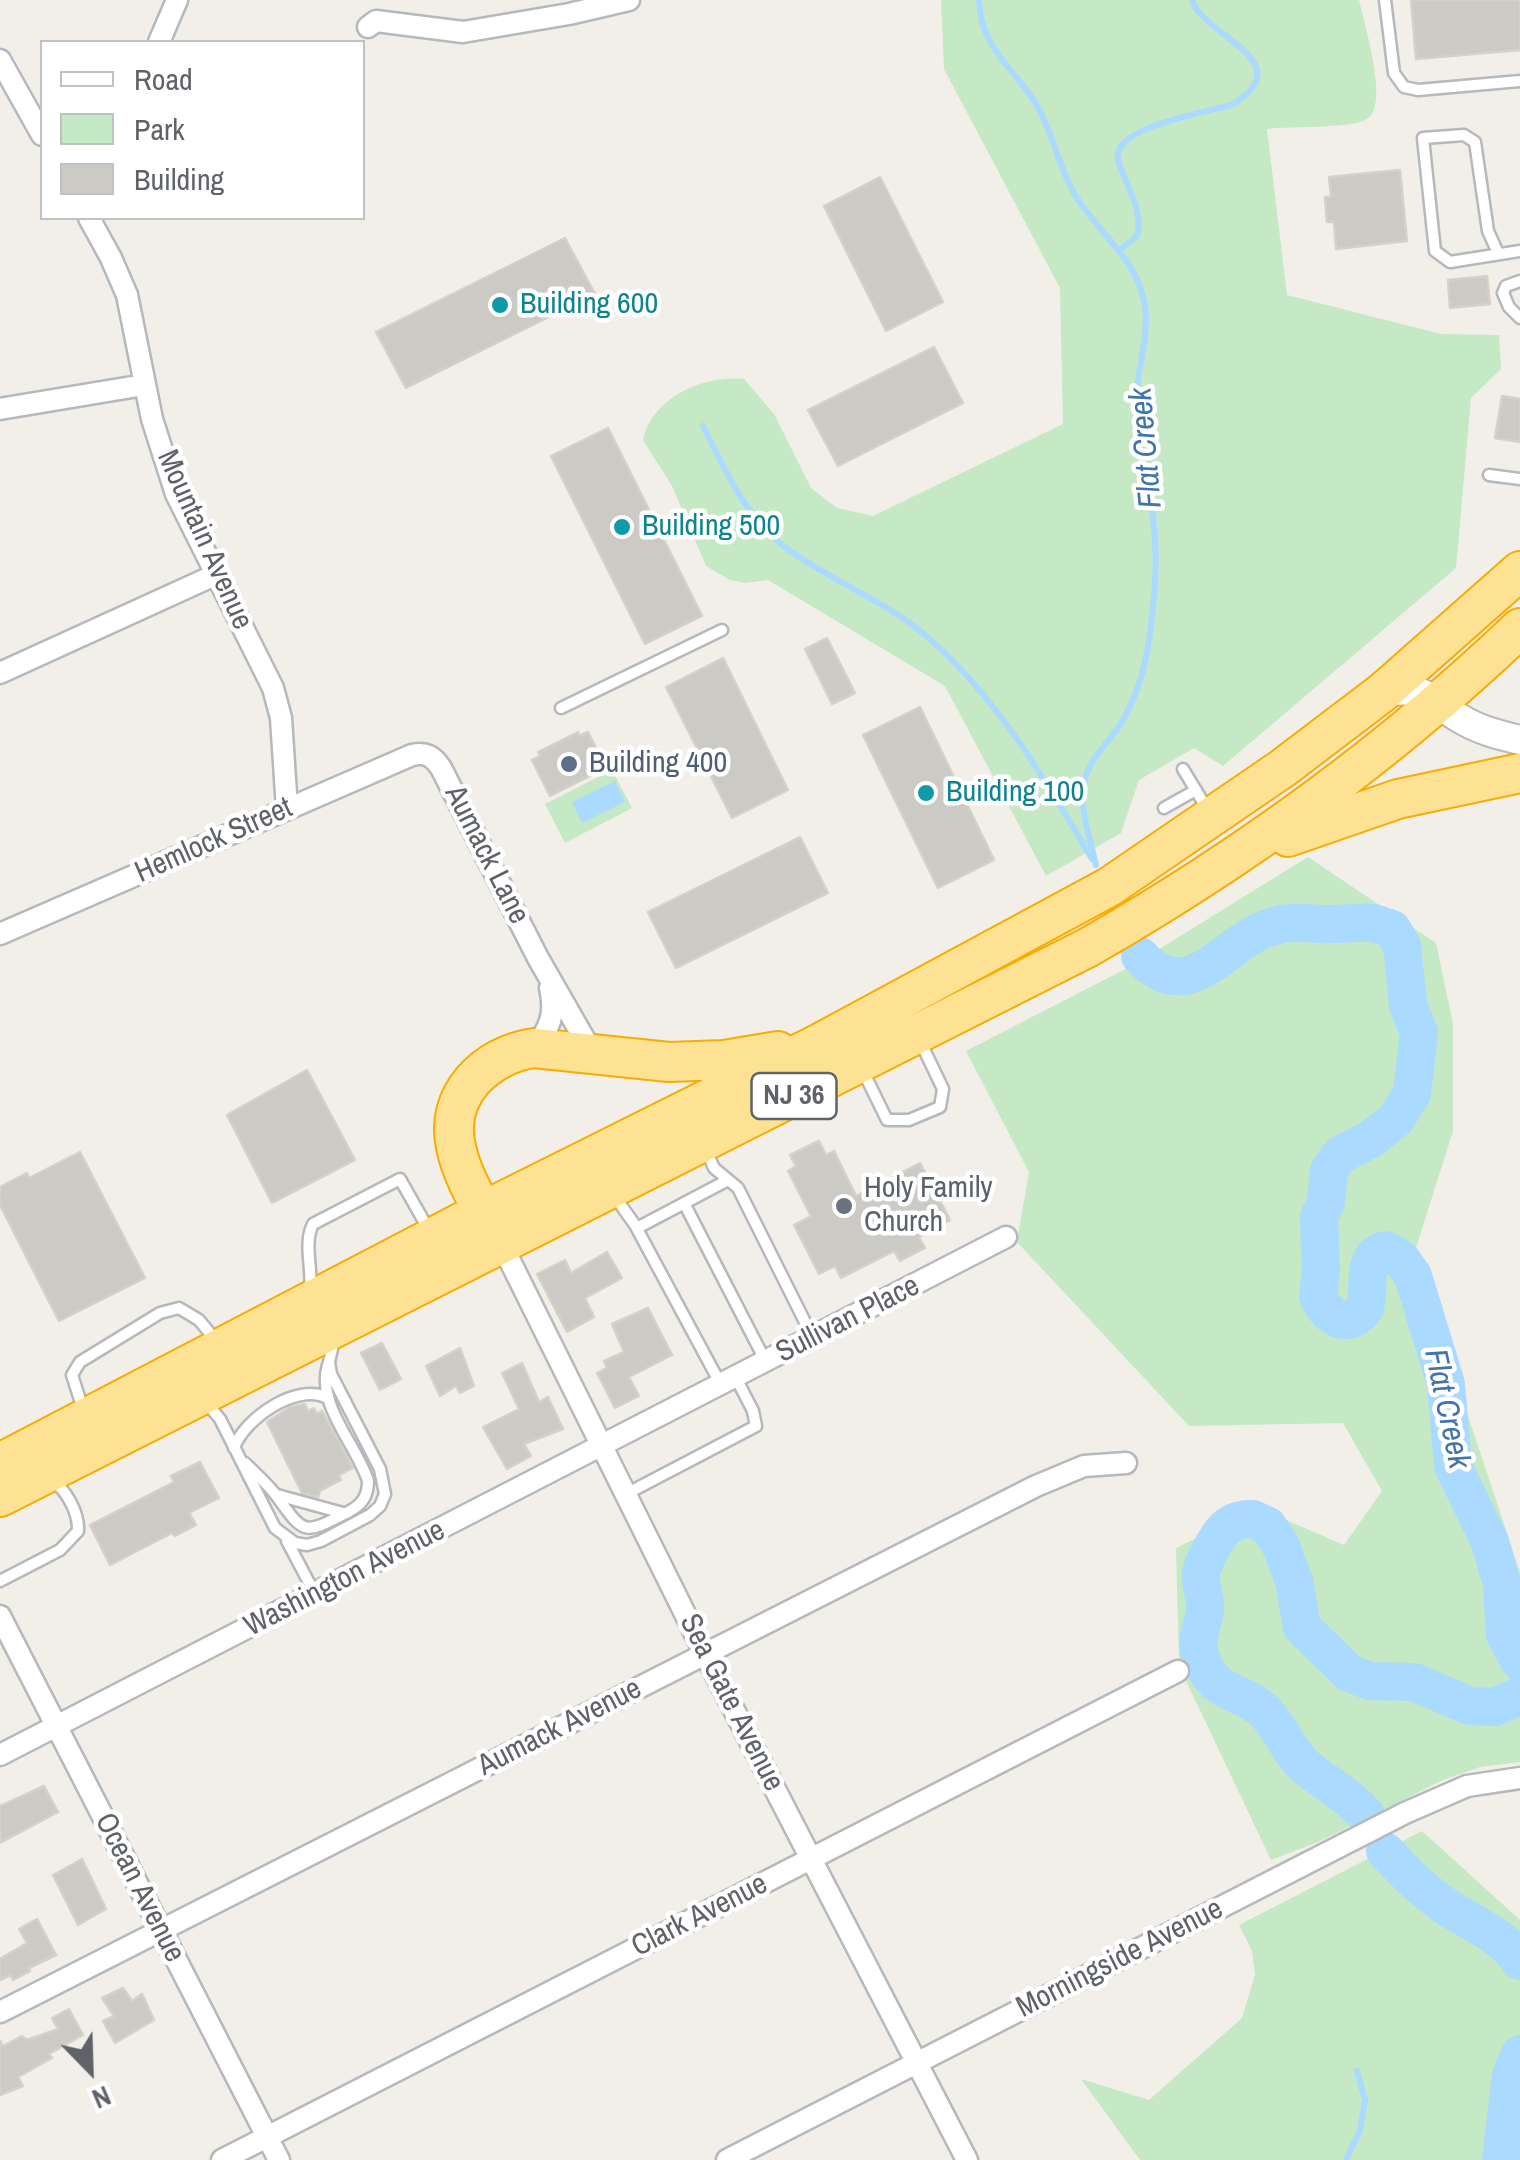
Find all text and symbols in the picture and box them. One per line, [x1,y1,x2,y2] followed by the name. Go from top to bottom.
[40,40,365,220] legend
[134,59,193,99] text: Road
[134,109,185,149] text: Park
[134,159,224,199] text: Building
[520,287,658,323] place label: Building 600
[489,294,511,316] marker: Building 600
[1123,386,1171,510] water label: Flat Creek
[148,445,260,635] street label: Mountain Avenue
[642,509,780,545] place label: Building 500
[611,516,633,538] marker: Building 500
[589,746,727,782] place label: Building 400
[558,753,580,775] marker: Building 400
[946,775,1084,811] place label: Building 100
[436,780,536,930] street label: Aumack Lane
[915,782,937,804] marker: Building 100
[130,790,298,892] street label: Hemlock Street
[752,1073,836,1119] road number: NJ 36
[864,1171,993,1242] place label: Holy Family Church
[833,1195,855,1217] marker: Holy Family Church
[770,1269,926,1371] street label: Sullivan Place
[1415,1346,1477,1472] water label: Flat Creek
[239,1513,451,1645] street label: Washington Avenue
[671,1608,791,1798] street label: Sea Gate Avenue
[472,1671,648,1785] street label: Aumack Avenue
[86,1808,192,1968] street label: Ocean Avenue
[626,1867,774,1965] street label: Clark Avenue
[1011,1892,1229,2026] street label: Morningside Avenue
[40,2020,140,2120] north arrow
[87,2077,117,2118] text: N

